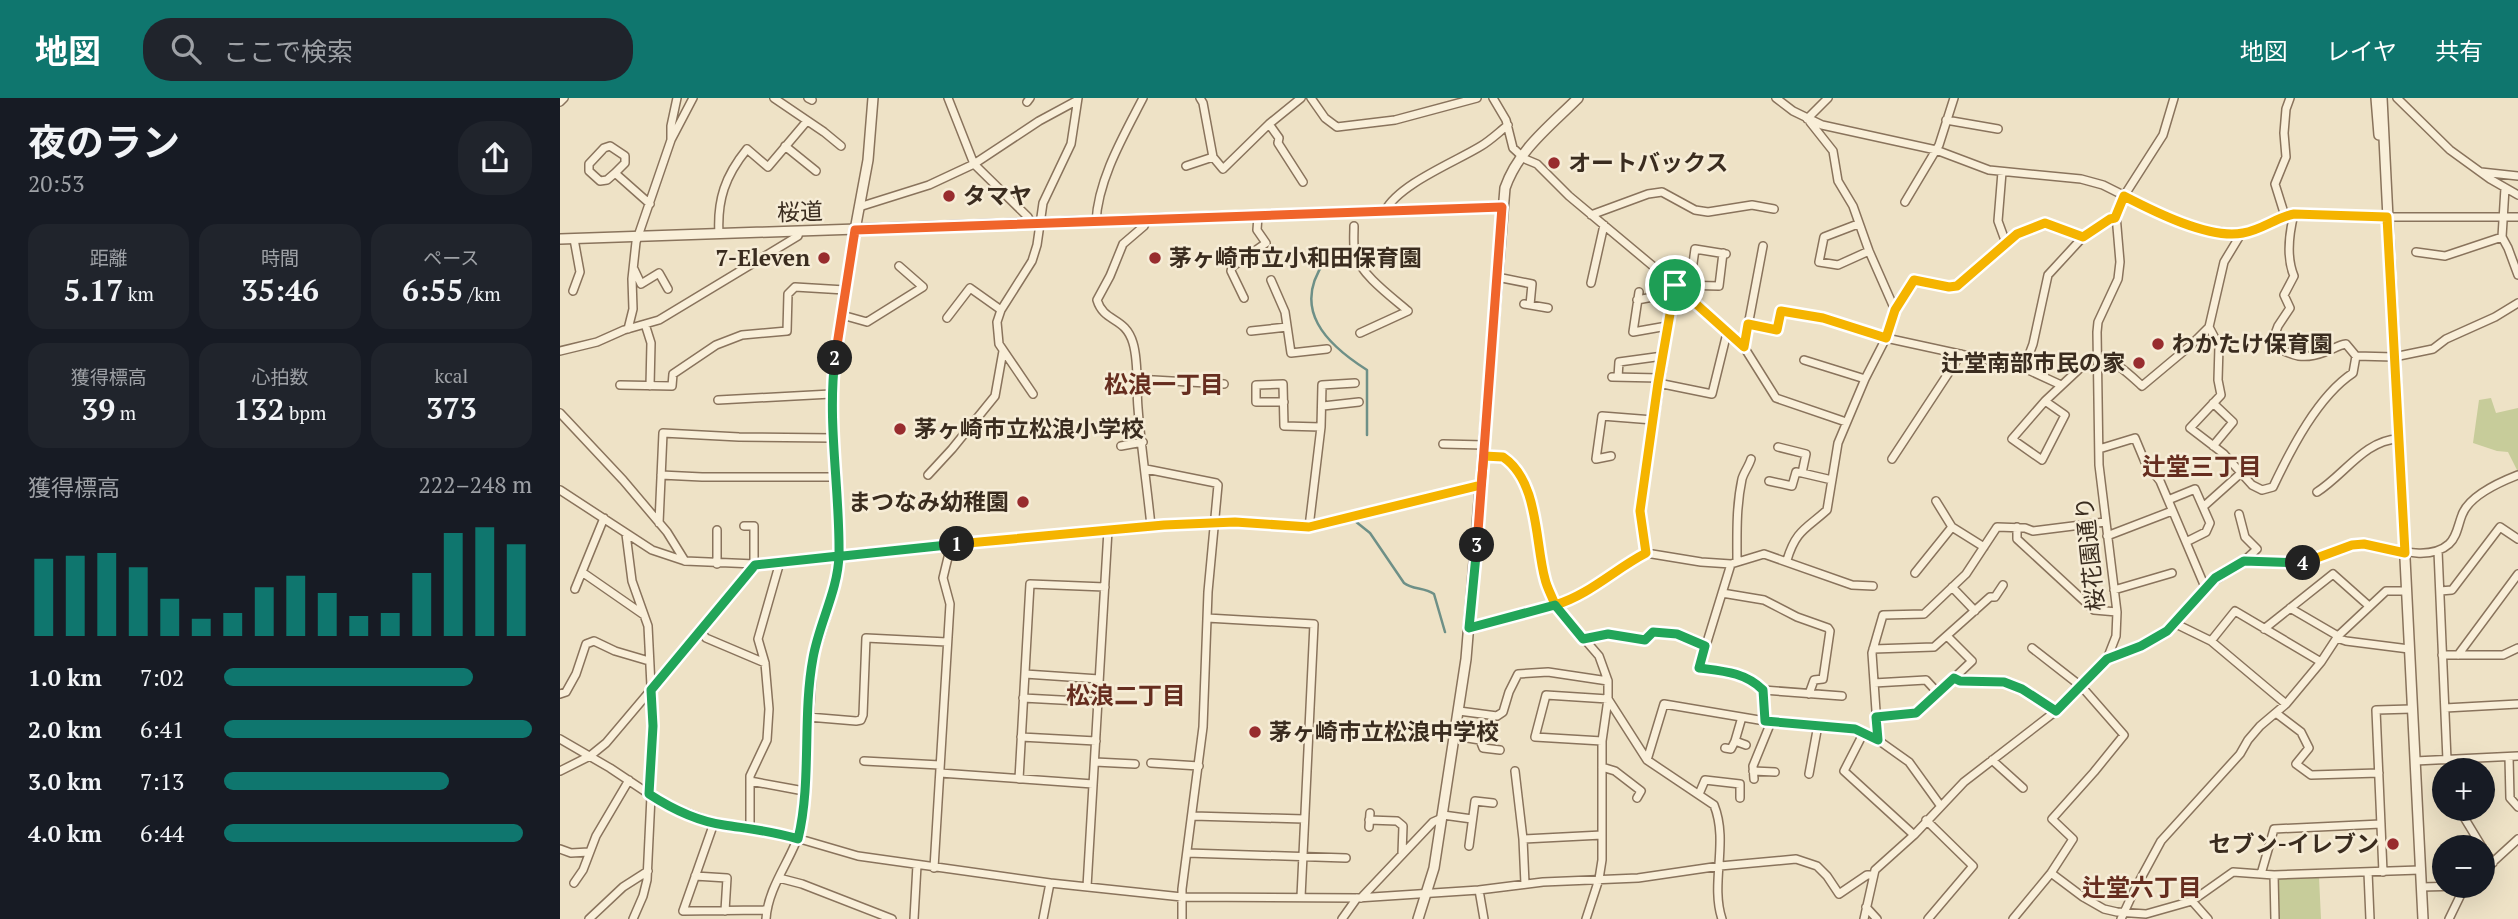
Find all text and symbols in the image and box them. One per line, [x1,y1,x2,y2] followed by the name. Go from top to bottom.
[143,18,633,81] search box
[35,29,101,72] text: 地図
[167,30,205,68] icon: search
[223,34,353,68] text: ここで検索
[2240,35,2288,67] text: 地図
[2326,35,2397,67] text: レイヤ
[2435,35,2483,67] text: 共有
[28,117,180,167] text: 夜のラン
[458,121,532,195] button: share
[1568,147,1728,178] place label: オートバックス
[1546,155,1562,171] marker: オートバックス
[28,168,85,199] text: 20:53
[963,180,1032,211] place label: タマヤ
[941,188,957,204] marker: タマヤ
[776,195,824,228] street label: 桜道
[715,242,810,273] place label: 7-Eleven
[1169,242,1422,273] place label: 茅ヶ崎市立小和田保育園
[90,245,128,270] text: 距離
[261,245,299,270] text: 時間
[423,245,479,270] text: ペース
[816,250,832,266] marker: 7-Eleven
[1147,250,1163,266] marker: 茅ヶ崎市立小和田保育園
[1645,255,1705,315] pin
[1656,266,1694,304] icon: arrive
[63,270,123,310] text: 5.17
[241,270,319,310] text: 35:46
[402,270,463,310] text: 6:55
[123,281,154,306] text: km
[463,281,501,306] text: /km
[2172,328,2333,359] place label: わかたけ保育園
[2150,336,2166,352] marker: わかたけ保育園
[818,341,852,376] pin: 2
[829,345,840,370] text: 2
[1941,347,2125,378] place label: 辻堂南部市民の家
[2131,355,2147,371] marker: 辻堂南部市民の家
[434,363,468,388] text: kcal
[71,364,147,389] text: 獲得標高
[251,364,309,389] text: 心拍数
[1104,368,1224,400] district label: 松浪一丁目
[426,388,477,428] text: 373
[81,389,115,429] text: 39
[234,389,284,429] text: 132
[115,400,136,425] text: m
[284,400,326,425] text: bpm
[914,413,1144,444] place label: 茅ヶ崎市立松浪小学校
[892,421,908,437] marker: 茅ヶ崎市立松浪小学校
[2142,450,2262,482] district label: 辻堂三丁目
[419,469,532,500] text: 222–248 m
[28,472,120,503] text: 獲得標高
[848,486,1009,517] place label: まつなみ幼稚園
[1015,494,1031,510] marker: まつなみ幼稚園
[2068,495,2111,613] street label: 桜花園通り
[940,526,974,562] pin: 1
[1460,528,1494,562] pin: 3
[951,531,962,556] text: 1
[1471,532,1482,557] text: 3
[2286,546,2320,580] pin: 4
[2297,550,2308,575] text: 4
[28,662,102,693] text: 1.0 km
[140,662,184,693] text: 7:02
[1066,679,1186,711] district label: 松浪二丁目
[28,714,102,745] text: 2.0 km
[140,714,184,745] text: 6:41
[1269,716,1499,747] place label: 茅ヶ崎市立松浪中学校
[1247,724,1263,740] marker: 茅ヶ崎市立松浪中学校
[2432,758,2495,898] map controls
[2432,758,2495,821] button: +
[28,766,102,797] text: 3.0 km
[140,766,184,797] text: 7:13
[28,818,102,849] text: 4.0 km
[140,818,184,849] text: 6:44
[2208,828,2379,859] place label: セブン-イレブン
[2432,835,2495,898] button: −
[2385,836,2401,852] marker: セブン-イレブン
[2082,871,2202,903] district label: 辻堂六丁目

